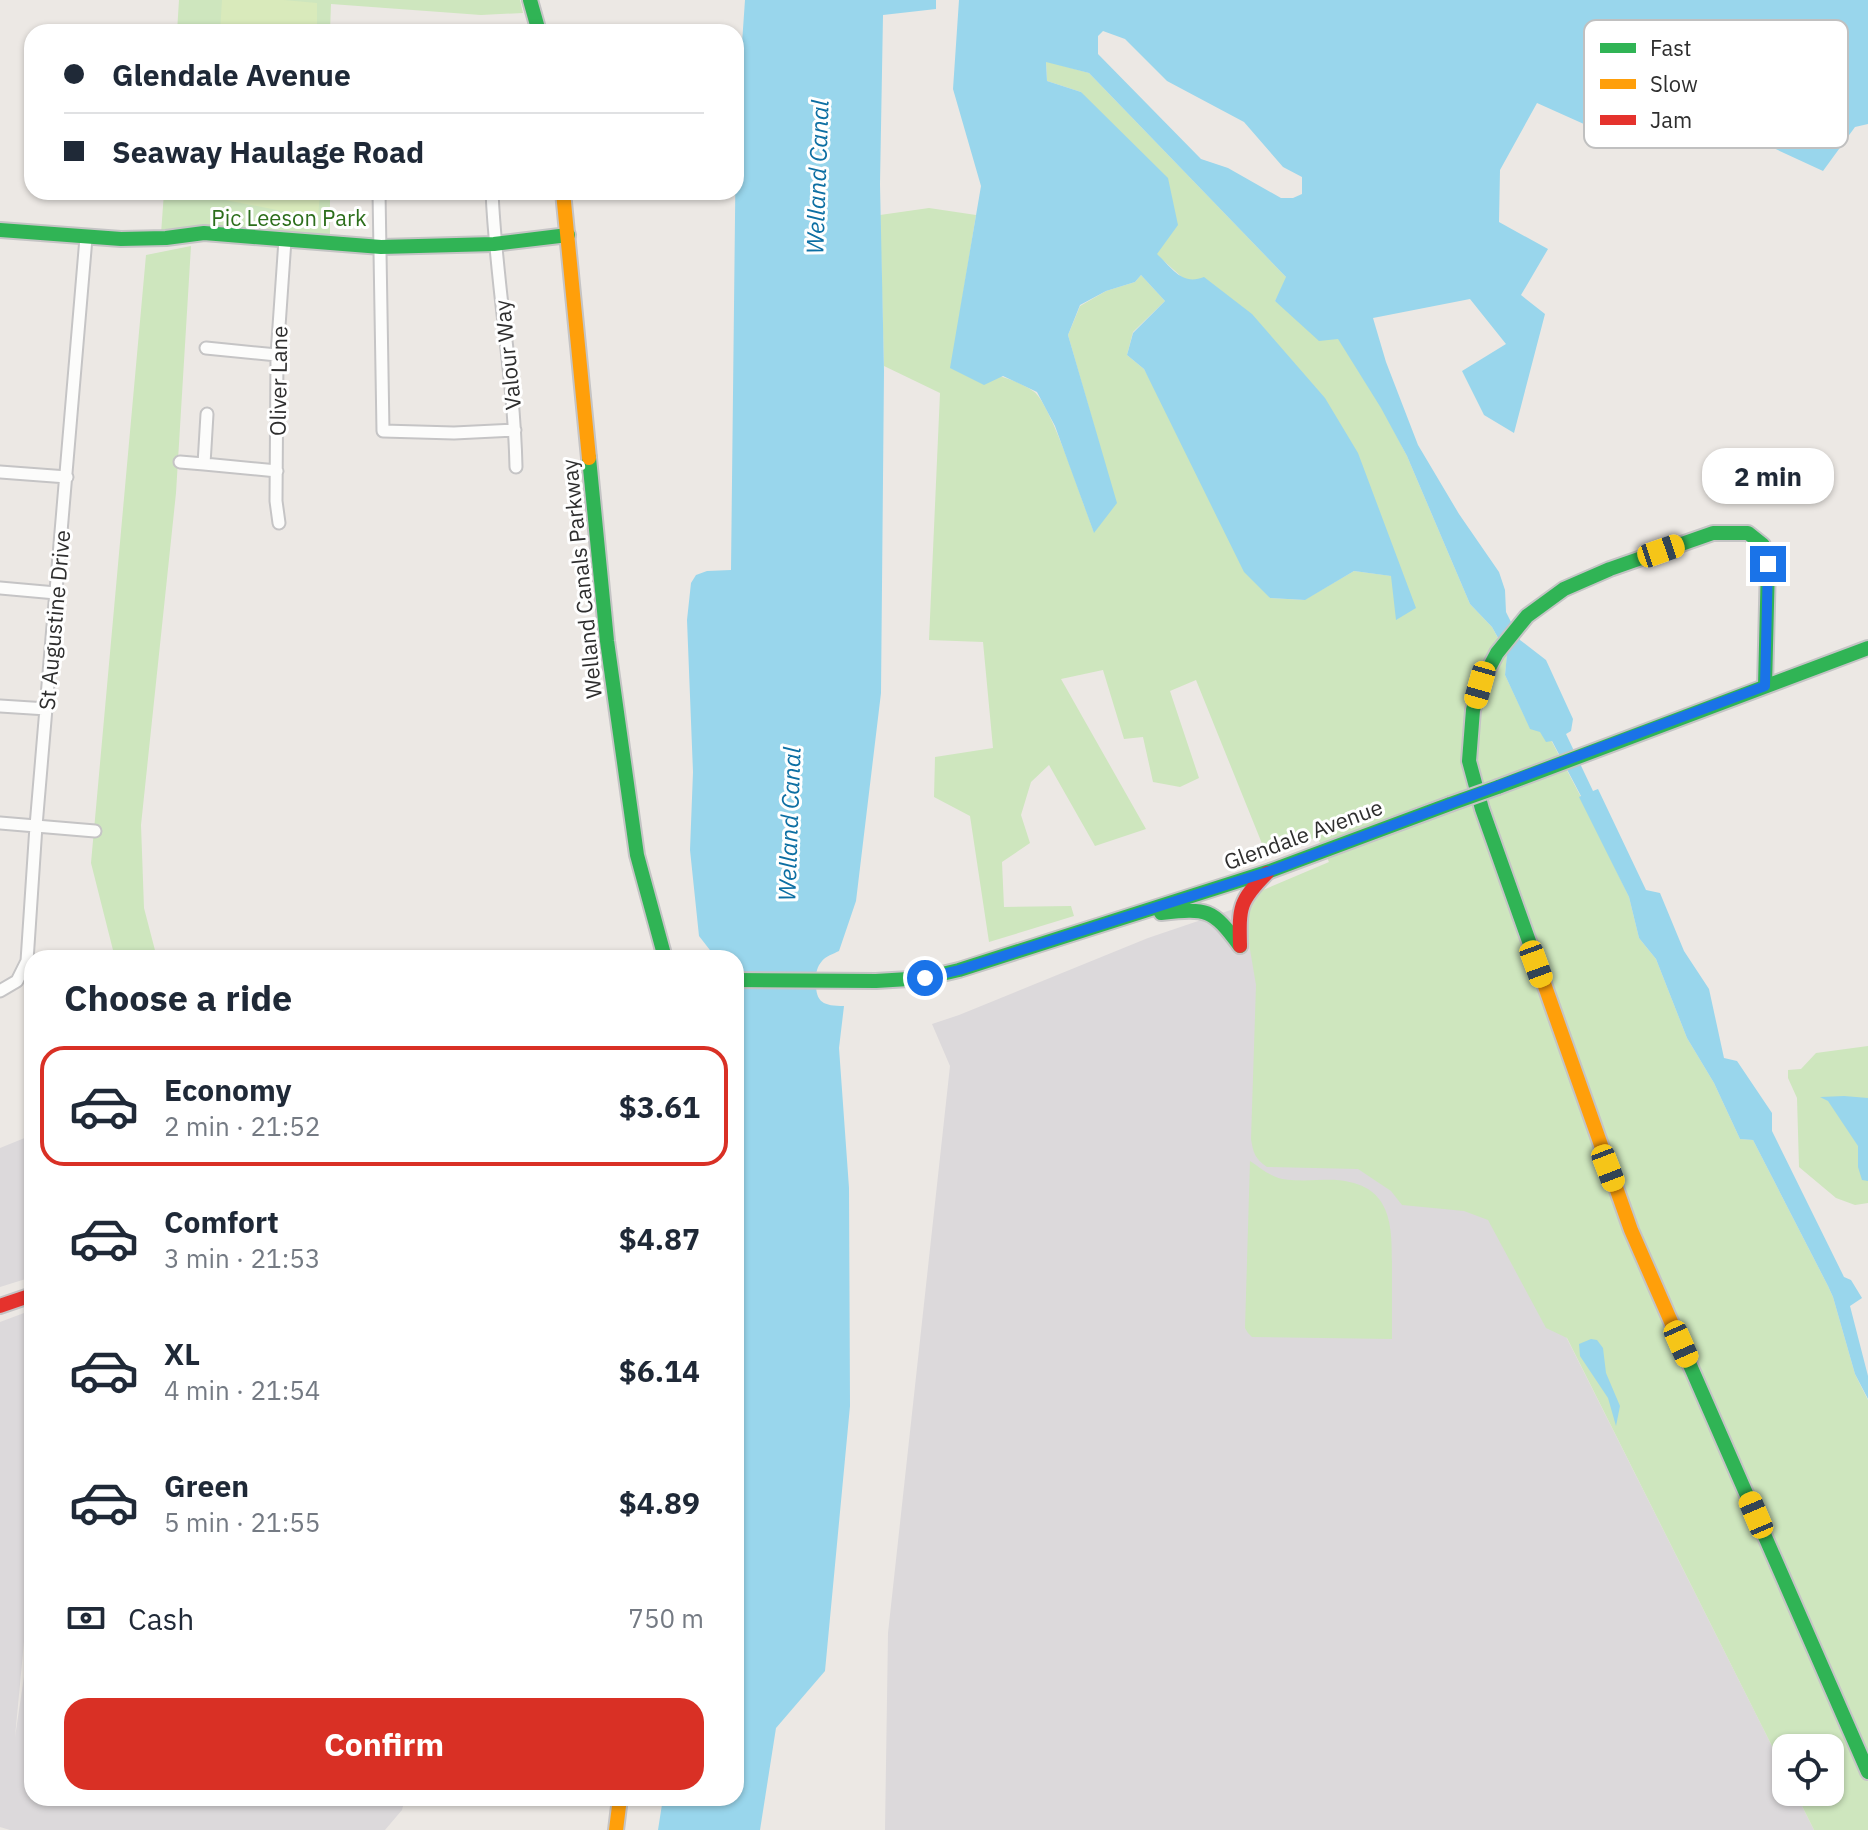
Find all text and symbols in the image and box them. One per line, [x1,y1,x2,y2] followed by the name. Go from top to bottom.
[1584,20,1848,148] legend
[1650,33,1691,62] text: Fast
[112,55,351,94] text: Glendale Avenue
[1650,69,1698,98] text: Slow
[798,99,836,255] water label: Welland Canal
[1650,105,1692,134] text: Jam
[112,132,424,171] text: Seaway Haulage Road
[211,203,367,232] park label: Pic Leeson Park
[487,298,527,411] street label: Valour Way
[263,326,293,436] street label: Oliver Lane
[1702,448,1834,504] callout: 2 min
[554,458,608,700] street label: Welland Canals Parkway
[1734,459,1802,493] text: 2 min
[32,529,76,711] street label: St Augustine Drive
[1634,532,1688,570] car
[1750,546,1786,582] route end
[1462,659,1498,711] car
[770,746,808,902] water label: Welland Canal
[1220,792,1386,876] street label: Glendale Avenue
[1517,937,1555,991] car
[907,960,943,996] route start
[64,974,292,1021] text: Choose a ride
[68,1070,140,1142] icon: car
[164,1070,292,1109] text: Economy
[619,1087,700,1126] text: $3.61
[164,1109,320,1143] text: 2 min · 21:52
[1588,1141,1628,1195] car
[68,1202,140,1274] icon: car
[164,1202,279,1241] text: Comfort
[619,1219,700,1258] text: $4.87
[164,1241,320,1275] text: 3 min · 21:53
[1660,1317,1702,1371] car
[68,1334,140,1406] icon: car
[164,1334,200,1373] text: XL
[619,1351,700,1390] text: $6.14
[164,1373,320,1407] text: 4 min · 21:54
[68,1466,140,1538] icon: car
[164,1466,249,1505] text: Green
[619,1483,700,1522] text: $4.89
[1736,1488,1776,1542] car
[164,1505,320,1539] text: 5 min · 21:55
[64,1596,108,1640] icon: cash
[128,1599,194,1638] text: Cash
[628,1601,704,1635] text: 750 m
[64,1698,704,1790] button: Confirm
[1772,1734,1844,1806] map controls
[1772,1734,1844,1806] button: locate

